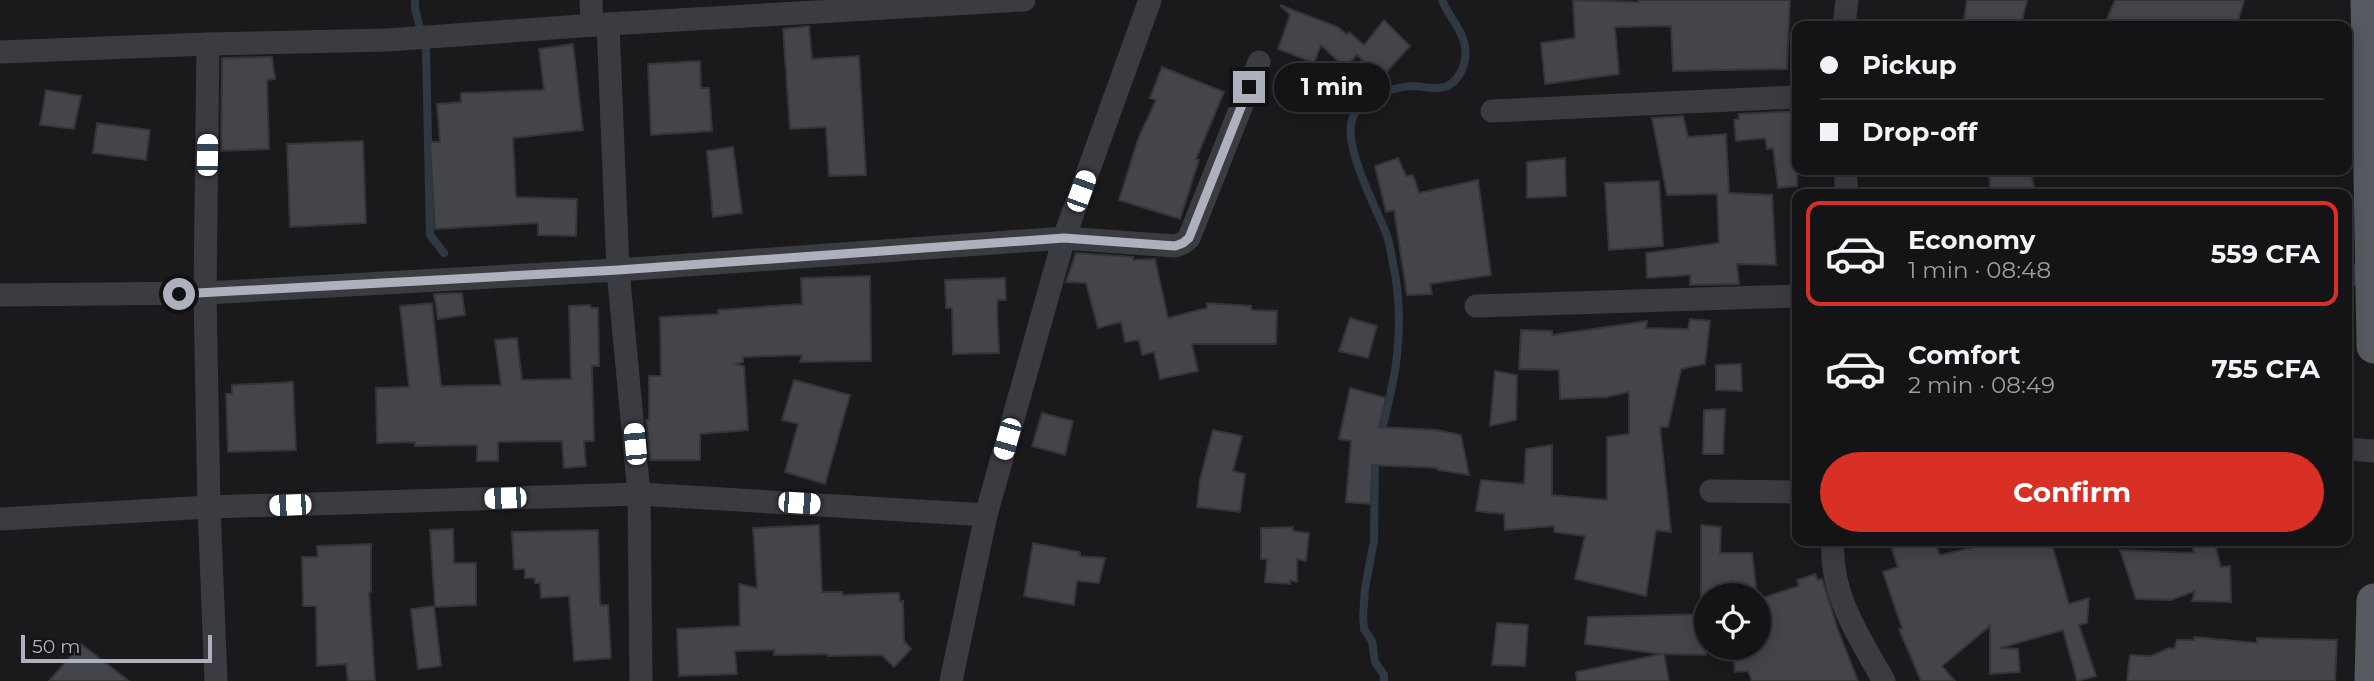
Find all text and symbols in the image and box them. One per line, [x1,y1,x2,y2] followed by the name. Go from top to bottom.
[1862,49,1957,81] text: Pickup
[1274,62,1389,112] callout: 1 min
[1233,71,1265,103] route end
[1301,73,1363,101] text: 1 min
[1862,116,1977,148] text: Drop-off
[197,134,218,176] car
[1064,168,1099,214] car
[1824,222,1887,285] icon: car
[1908,224,2035,256] text: Economy
[2211,238,2320,270] text: 559 CFA
[1908,256,2051,284] text: 1 min · 08:48
[163,278,195,310] route start
[1824,337,1887,400] icon: car
[1908,339,2020,371] text: Comfort
[2212,353,2320,385] text: 755 CFA
[1908,371,2055,399] text: 2 min · 08:49
[992,416,1023,462] car
[623,422,648,466] car
[1820,452,2324,532] button: Confirm
[484,487,527,509] car
[778,491,821,515] car
[269,494,312,516] car
[1694,583,1771,660] map controls
[1694,583,1771,660] button: locate
[21,632,212,664] scale bar
[32,635,80,658] text: 50 m

